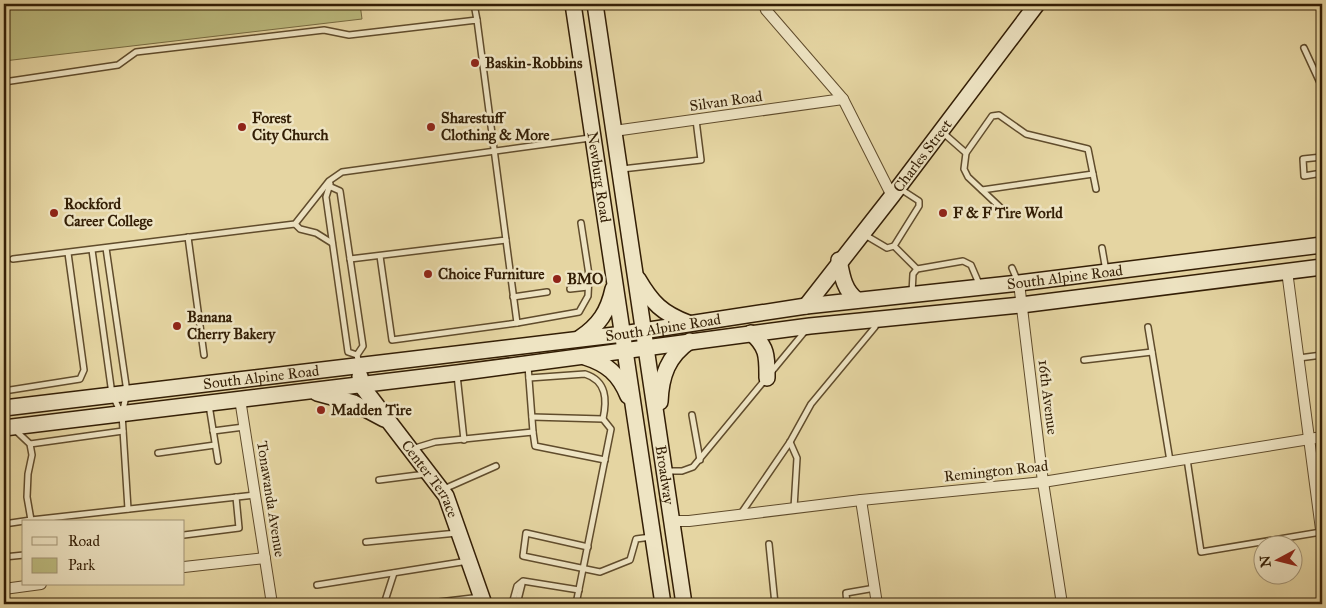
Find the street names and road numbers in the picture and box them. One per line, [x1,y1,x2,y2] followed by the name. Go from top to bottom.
[688,87,764,115] street label: Silvan Road
[889,115,956,196] street label: Charles Street
[583,130,615,224] street label: Newburg Road
[1006,261,1124,293] street label: South Alpine Road
[604,310,723,345] street label: South Alpine Road
[1034,358,1062,436] street label: 16th Avenue
[202,361,321,393] street label: South Alpine Road
[397,436,462,520] street label: Center Terrace
[253,440,289,558] street label: Tonawanda Avenue
[652,444,678,507] street label: Broadway
[943,457,1050,485] street label: Remington Road

